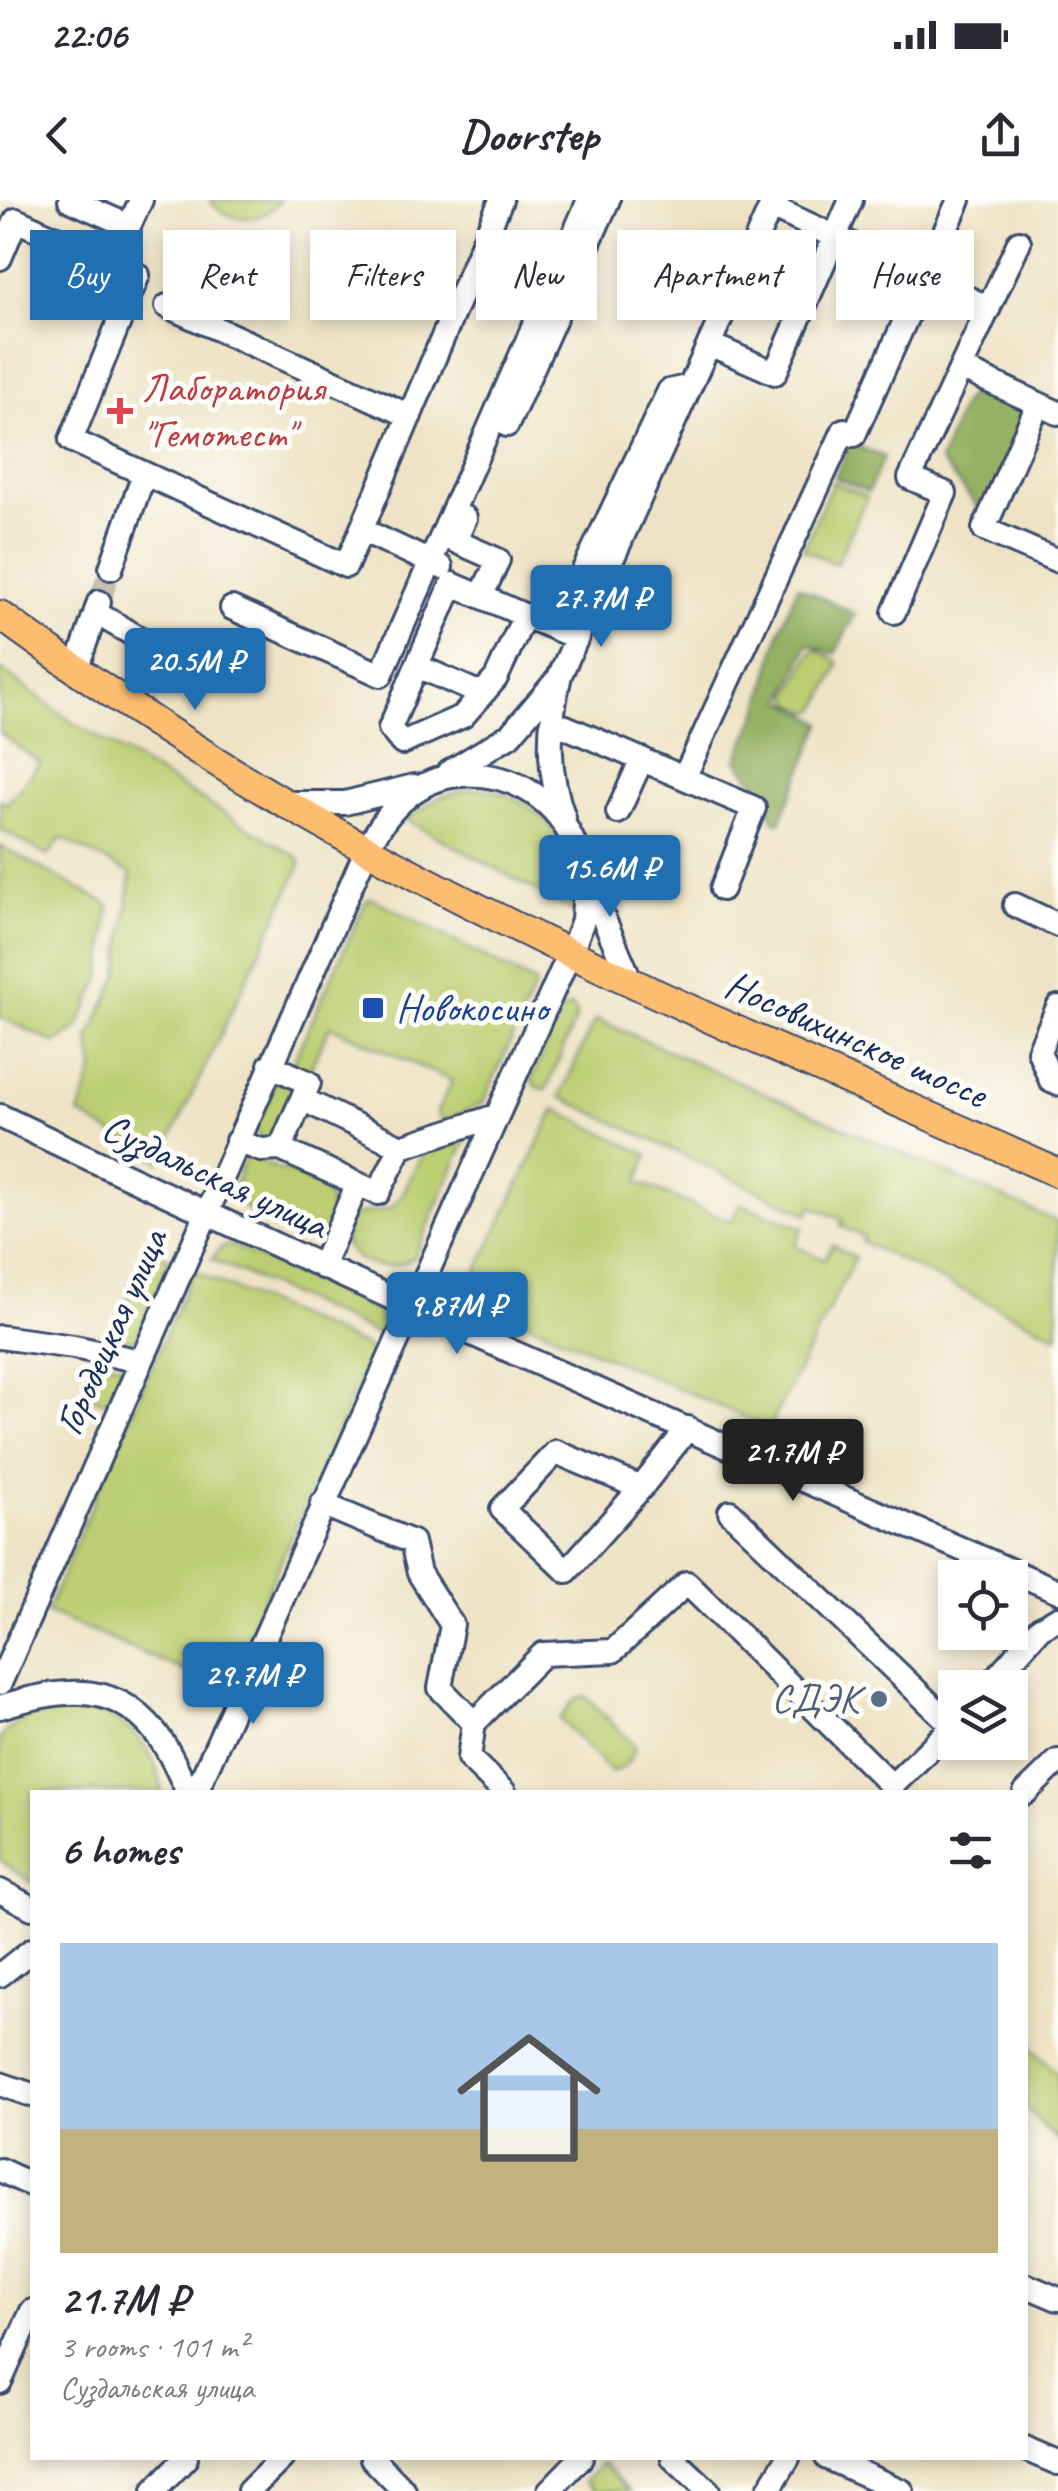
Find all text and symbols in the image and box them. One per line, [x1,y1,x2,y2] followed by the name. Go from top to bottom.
[50,12,127,59] text: 22:06
[460,107,598,164] text: Doorstep
[30,108,85,163] icon: back
[973,108,1028,163] icon: share
[30,230,143,320] chip: Buy
[163,230,290,320] chip: Rent
[310,230,456,320] chip: Filters
[476,230,597,320] chip: New
[617,230,816,320] chip: Apartment
[836,230,974,320] chip: House
[142,363,328,459] place label: Лаборатория "Гемотест"
[107,398,133,424] marker: Лаборатория "Гемотест"
[509,565,693,650] pin: 27.7M ₽
[553,577,649,618] text: 27.7M ₽
[103,628,287,713] pin: 20.5M ₽
[147,640,243,681] text: 20.5M ₽
[518,835,702,920] pin: 15.6M ₽
[561,847,659,888] text: 15.6M ₽
[718,959,997,1120] street label: Носовихинское шоссе
[396,983,552,1033] place label: Новокосино
[360,995,386,1021] marker: Новокосино
[95,1102,338,1251] street label: Суздальская улица
[44,1219,180,1442] street label: Городецкая улица
[365,1272,549,1357] pin: 9.87M ₽
[409,1284,505,1325] text: 9.87M ₽
[701,1419,885,1504] pin: 21.7M ₽
[744,1431,842,1472] text: 21.7M ₽
[938,1560,1028,1760] map controls
[938,1560,1028,1650] button: locate
[161,1642,345,1727] pin: 29.7M ₽
[205,1654,301,1695] text: 29.7M ₽
[938,1670,1028,1760] button: layers
[771,1674,867,1724] place label: СДЭК
[868,1688,890,1710] marker: СДЭК
[943,1823,998,1878] icon: filters
[60,1824,179,1877] text: 6 homes
[439,2008,619,2188] icon: home
[60,2273,187,2326] text: 21.7M ₽
[60,2326,247,2367] text: 3 rooms · 101 m²
[60,2367,254,2408] text: Суздальская улица

